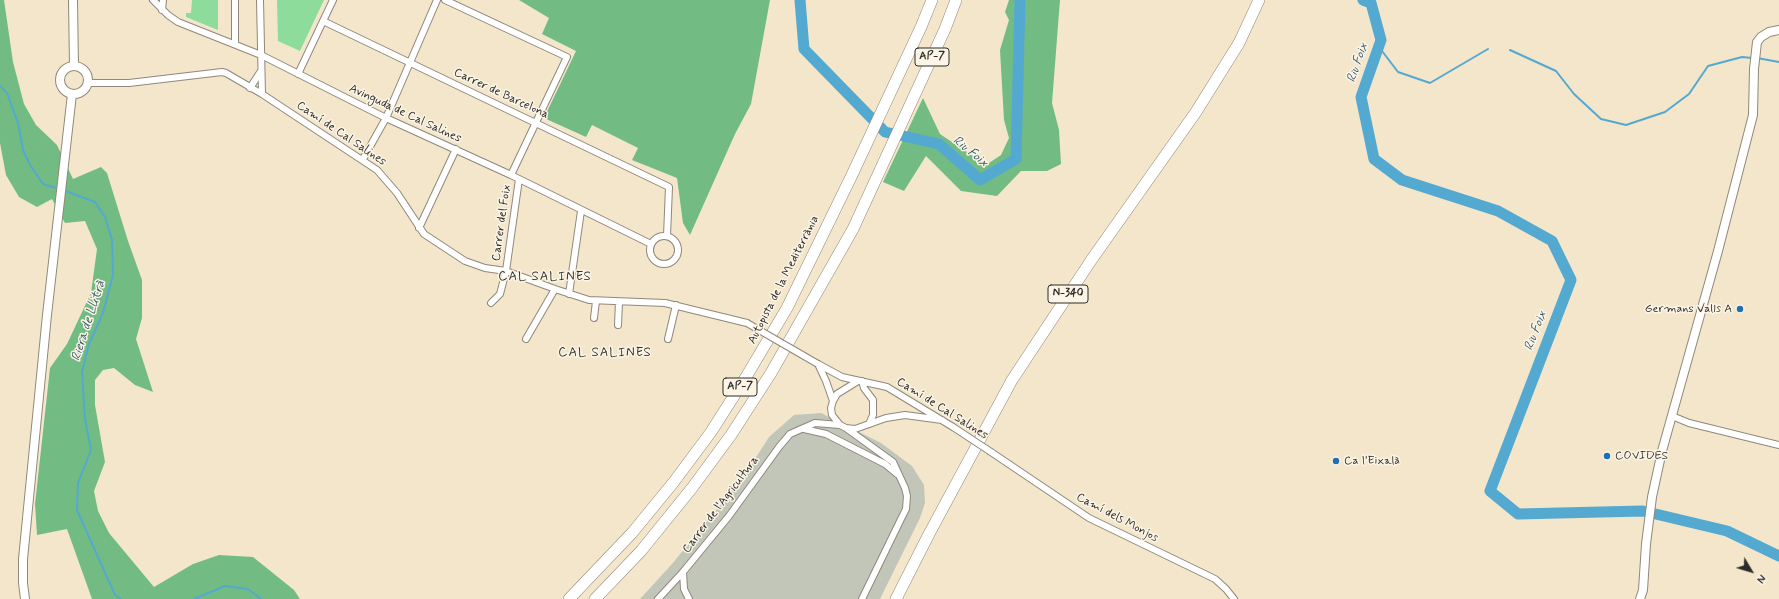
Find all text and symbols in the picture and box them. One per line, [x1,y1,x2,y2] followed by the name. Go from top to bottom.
[1344,41,1372,85] water label: Riu Foix
[915,48,949,66] road number: AP-7
[451,66,551,122] street label: Carrer de Barcelona
[347,82,463,146] street label: Avinguda de Cal Salines
[293,99,389,169] street label: Camí de Cal Salines
[949,133,991,171] water label: Riu Foix
[490,184,514,262] street label: Carrer del Foix
[745,213,823,347] street label: Autopista de la Mediterrània
[499,269,591,285] district label: CAL SALINES
[69,279,109,363] water label: Riera de Llitrà
[1048,285,1088,303] road number: N-340
[1645,302,1732,316] place label: Germans Valls A
[1735,304,1745,314] marker: Germans Valls A
[1521,309,1551,353] water label: Riu Foix
[559,345,651,361] district label: CAL SALINES
[894,375,990,443] street label: Camí de Cal Salines
[723,378,757,396] road number: AP-7
[1615,449,1668,463] place label: COVIDES
[1602,451,1612,461] marker: COVIDES
[680,454,762,556] street label: Carrer de l'Agricultura
[1344,454,1400,468] place label: Ca l'Eixalà
[1331,456,1341,466] marker: Ca l'Eixalà
[1073,490,1161,546] street label: Camí dels Monjos
[1731,551,1771,591] north arrow
[1753,571,1768,586] text: N

